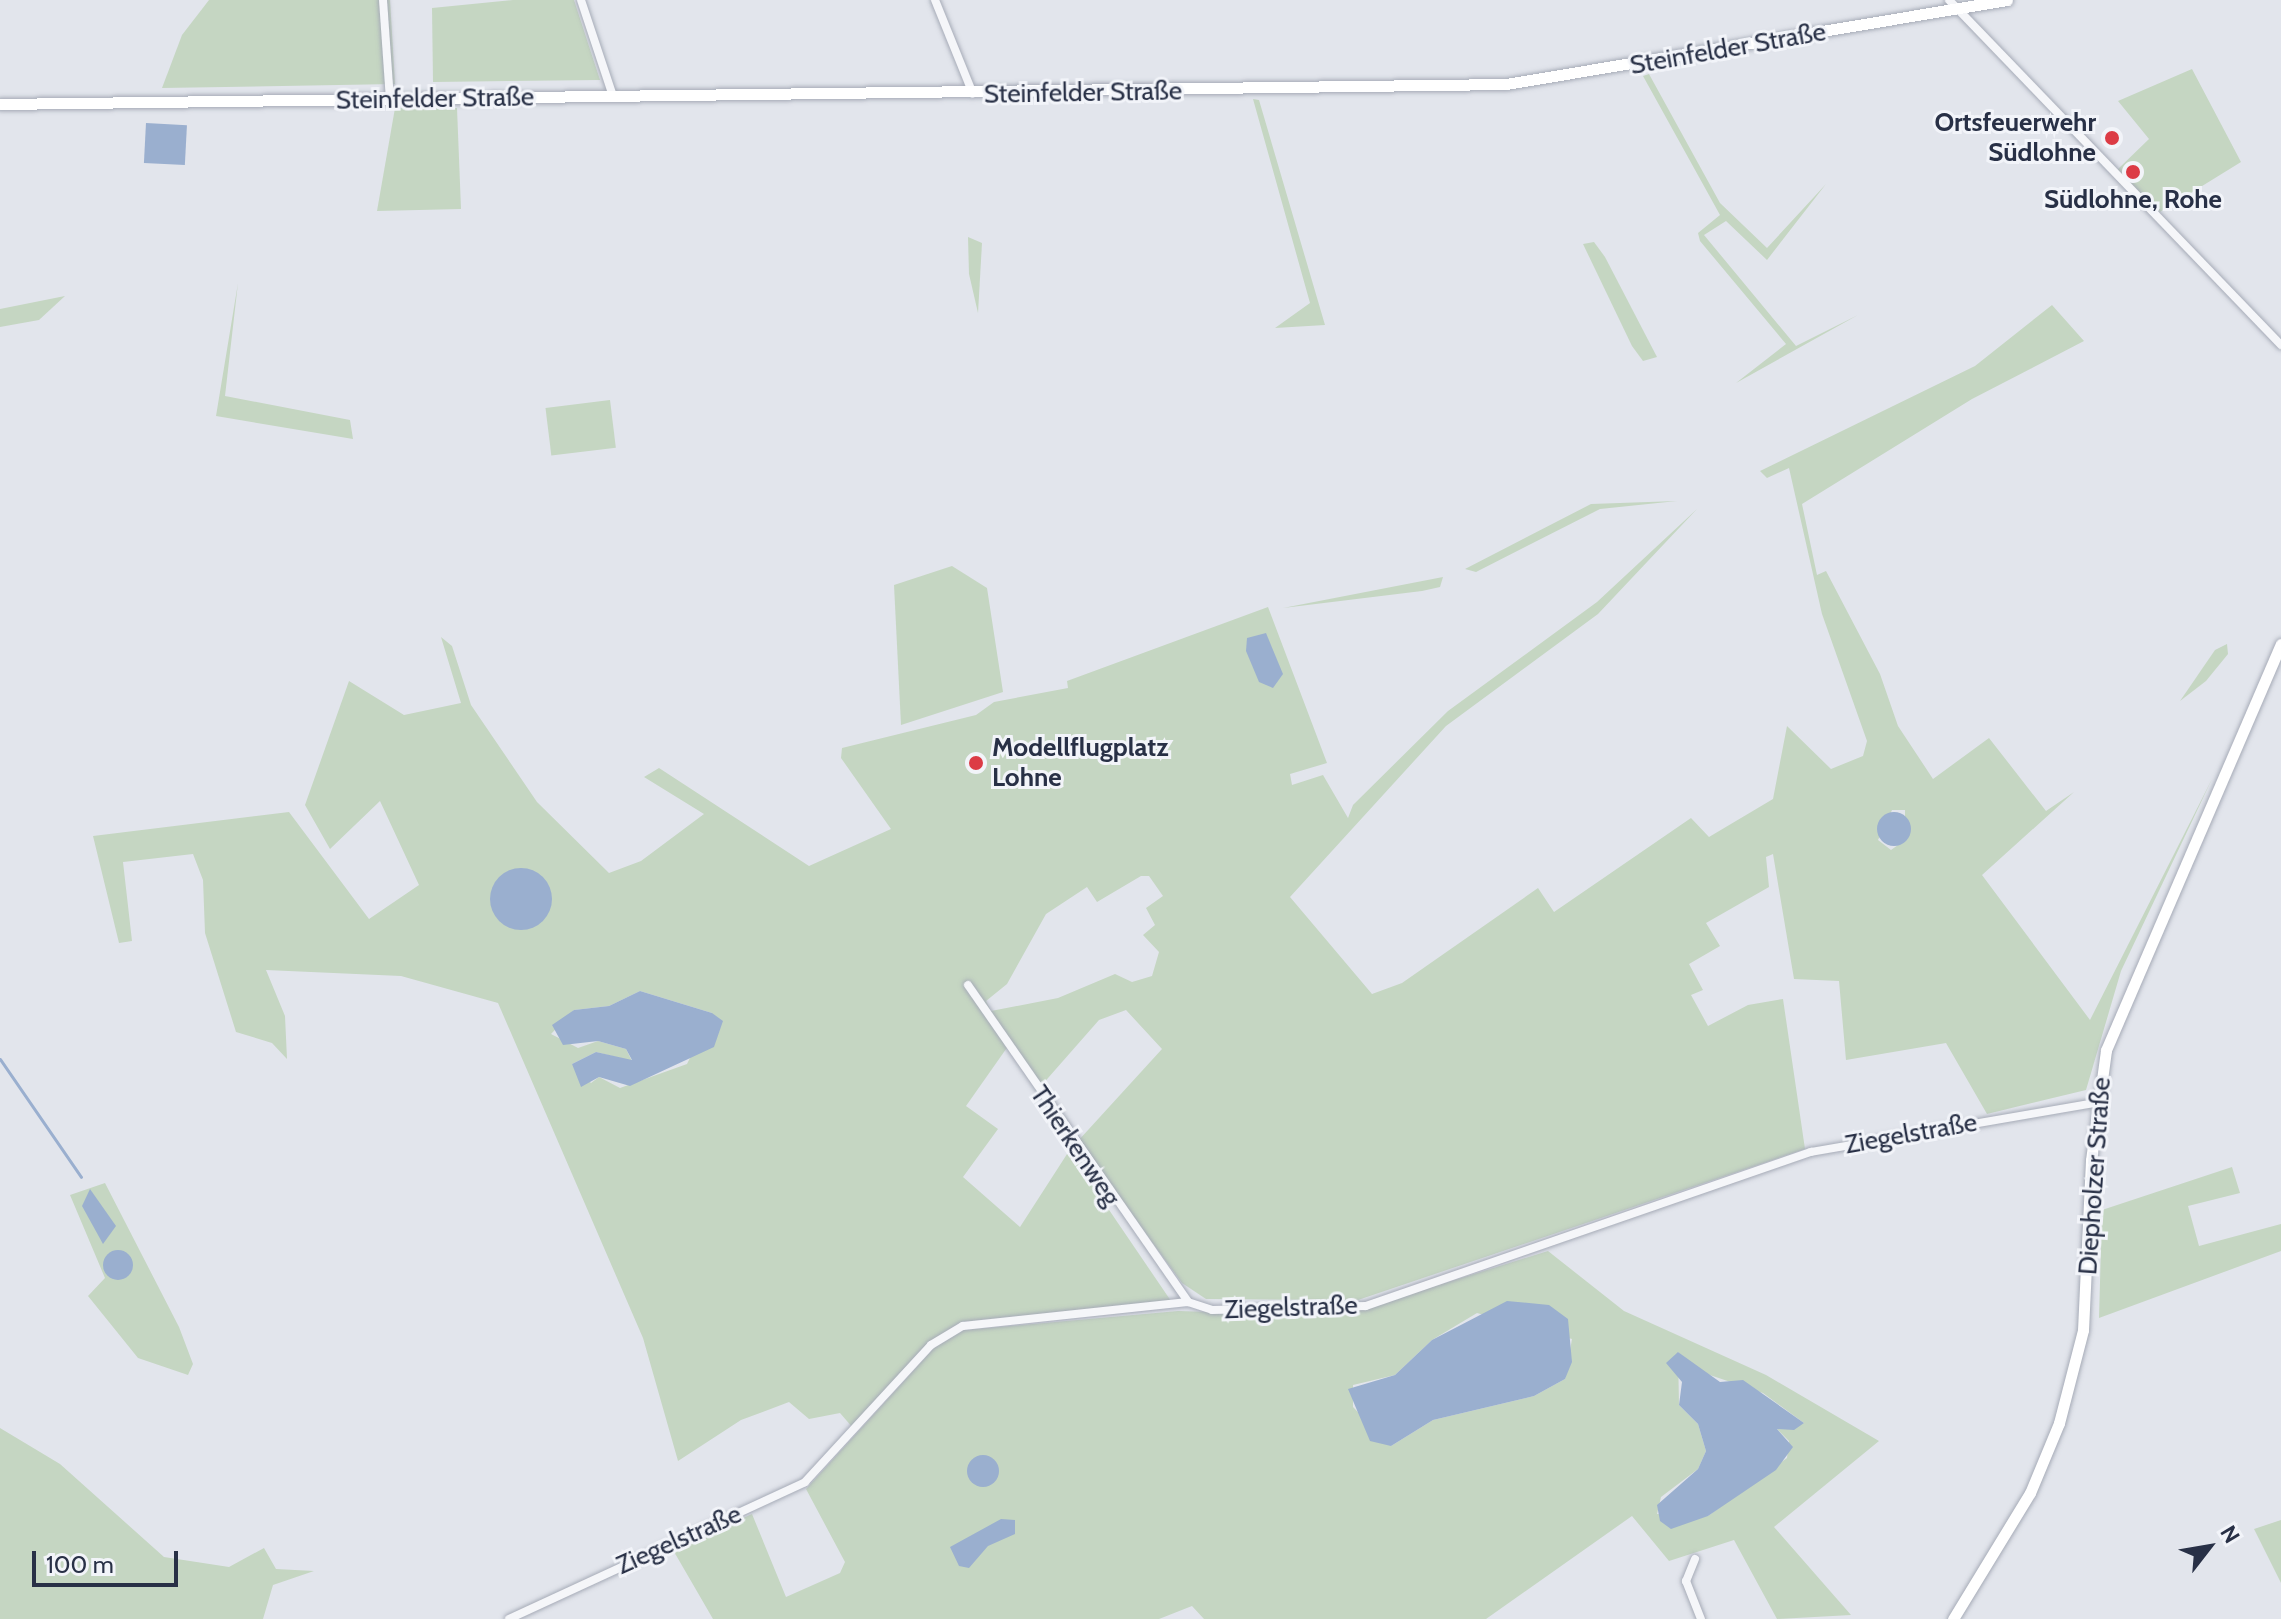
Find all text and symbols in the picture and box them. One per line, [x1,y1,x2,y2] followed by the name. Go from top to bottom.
[1628,16,1828,82] street label: Steinfelder Straße
[984,76,1182,110] street label: Steinfelder Straße
[336,82,534,116] street label: Steinfelder Straße
[1934,107,2096,168] place label: Ortsfeuerwehr Südlohne
[2103,129,2121,147] marker: Ortsfeuerwehr Südlohne
[2124,163,2142,181] marker: Südlohne, Rohe
[2044,184,2222,216] place label: Südlohne, Rohe
[992,732,1169,794] place label: Modellflugplatz Lohne
[967,754,985,772] marker: Modellflugplatz Lohne
[2073,1076,2117,1276] street label: Diepholzer Straße
[1023,1080,1127,1212] street label: Thierkenweg
[1843,1107,1979,1161] street label: Ziegelstraße
[1224,1290,1358,1326] street label: Ziegelstraße
[612,1499,746,1581] street label: Ziegelstraße
[2169,1507,2249,1587] north arrow
[2214,1521,2246,1548] text: N
[36,1535,182,1585] scale bar
[46,1550,114,1579] text: 100 m

